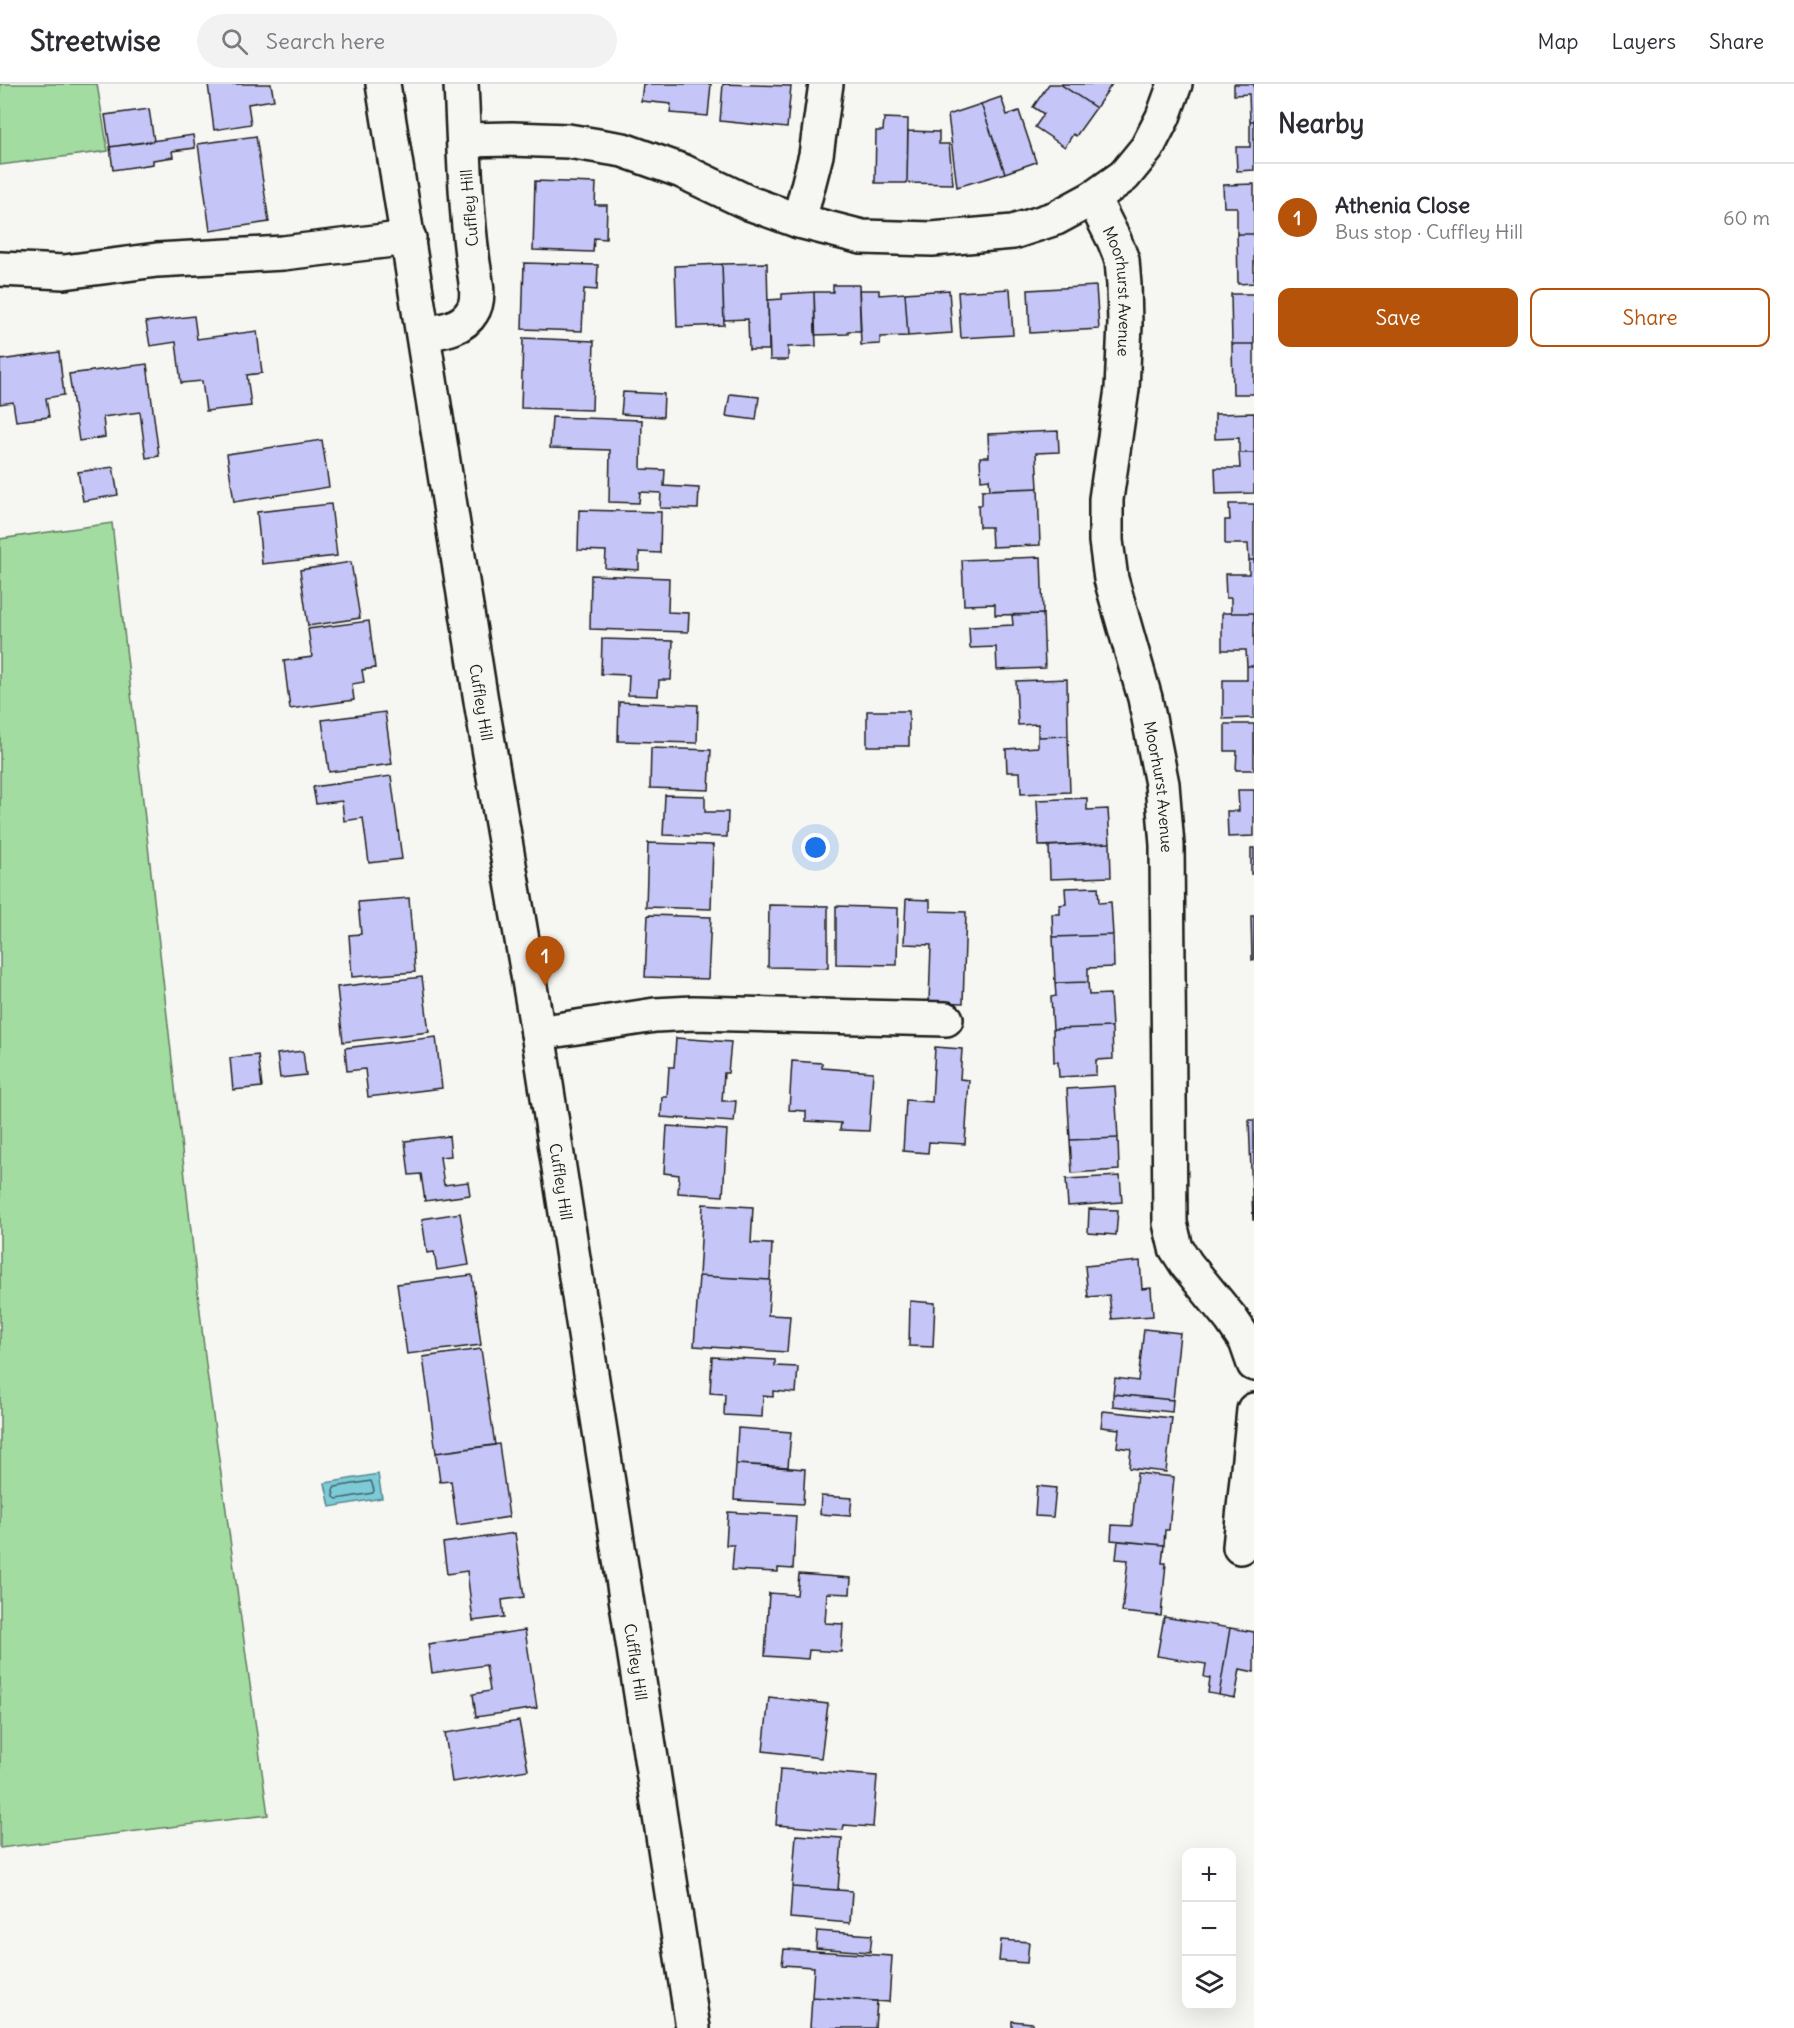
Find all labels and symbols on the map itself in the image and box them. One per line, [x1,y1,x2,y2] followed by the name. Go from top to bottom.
[456,169,482,247] street label: Cuffley Hill
[1099,223,1135,357] street label: Moorhurst Avenue
[465,662,498,742] street label: Cuffley Hill
[1140,719,1177,853] street label: Moorhurst Avenue
[801,833,830,862] your location
[526,936,564,986] pin: 1
[545,1142,577,1221] street label: Cuffley Hill
[620,1622,652,1702] street label: Cuffley Hill

